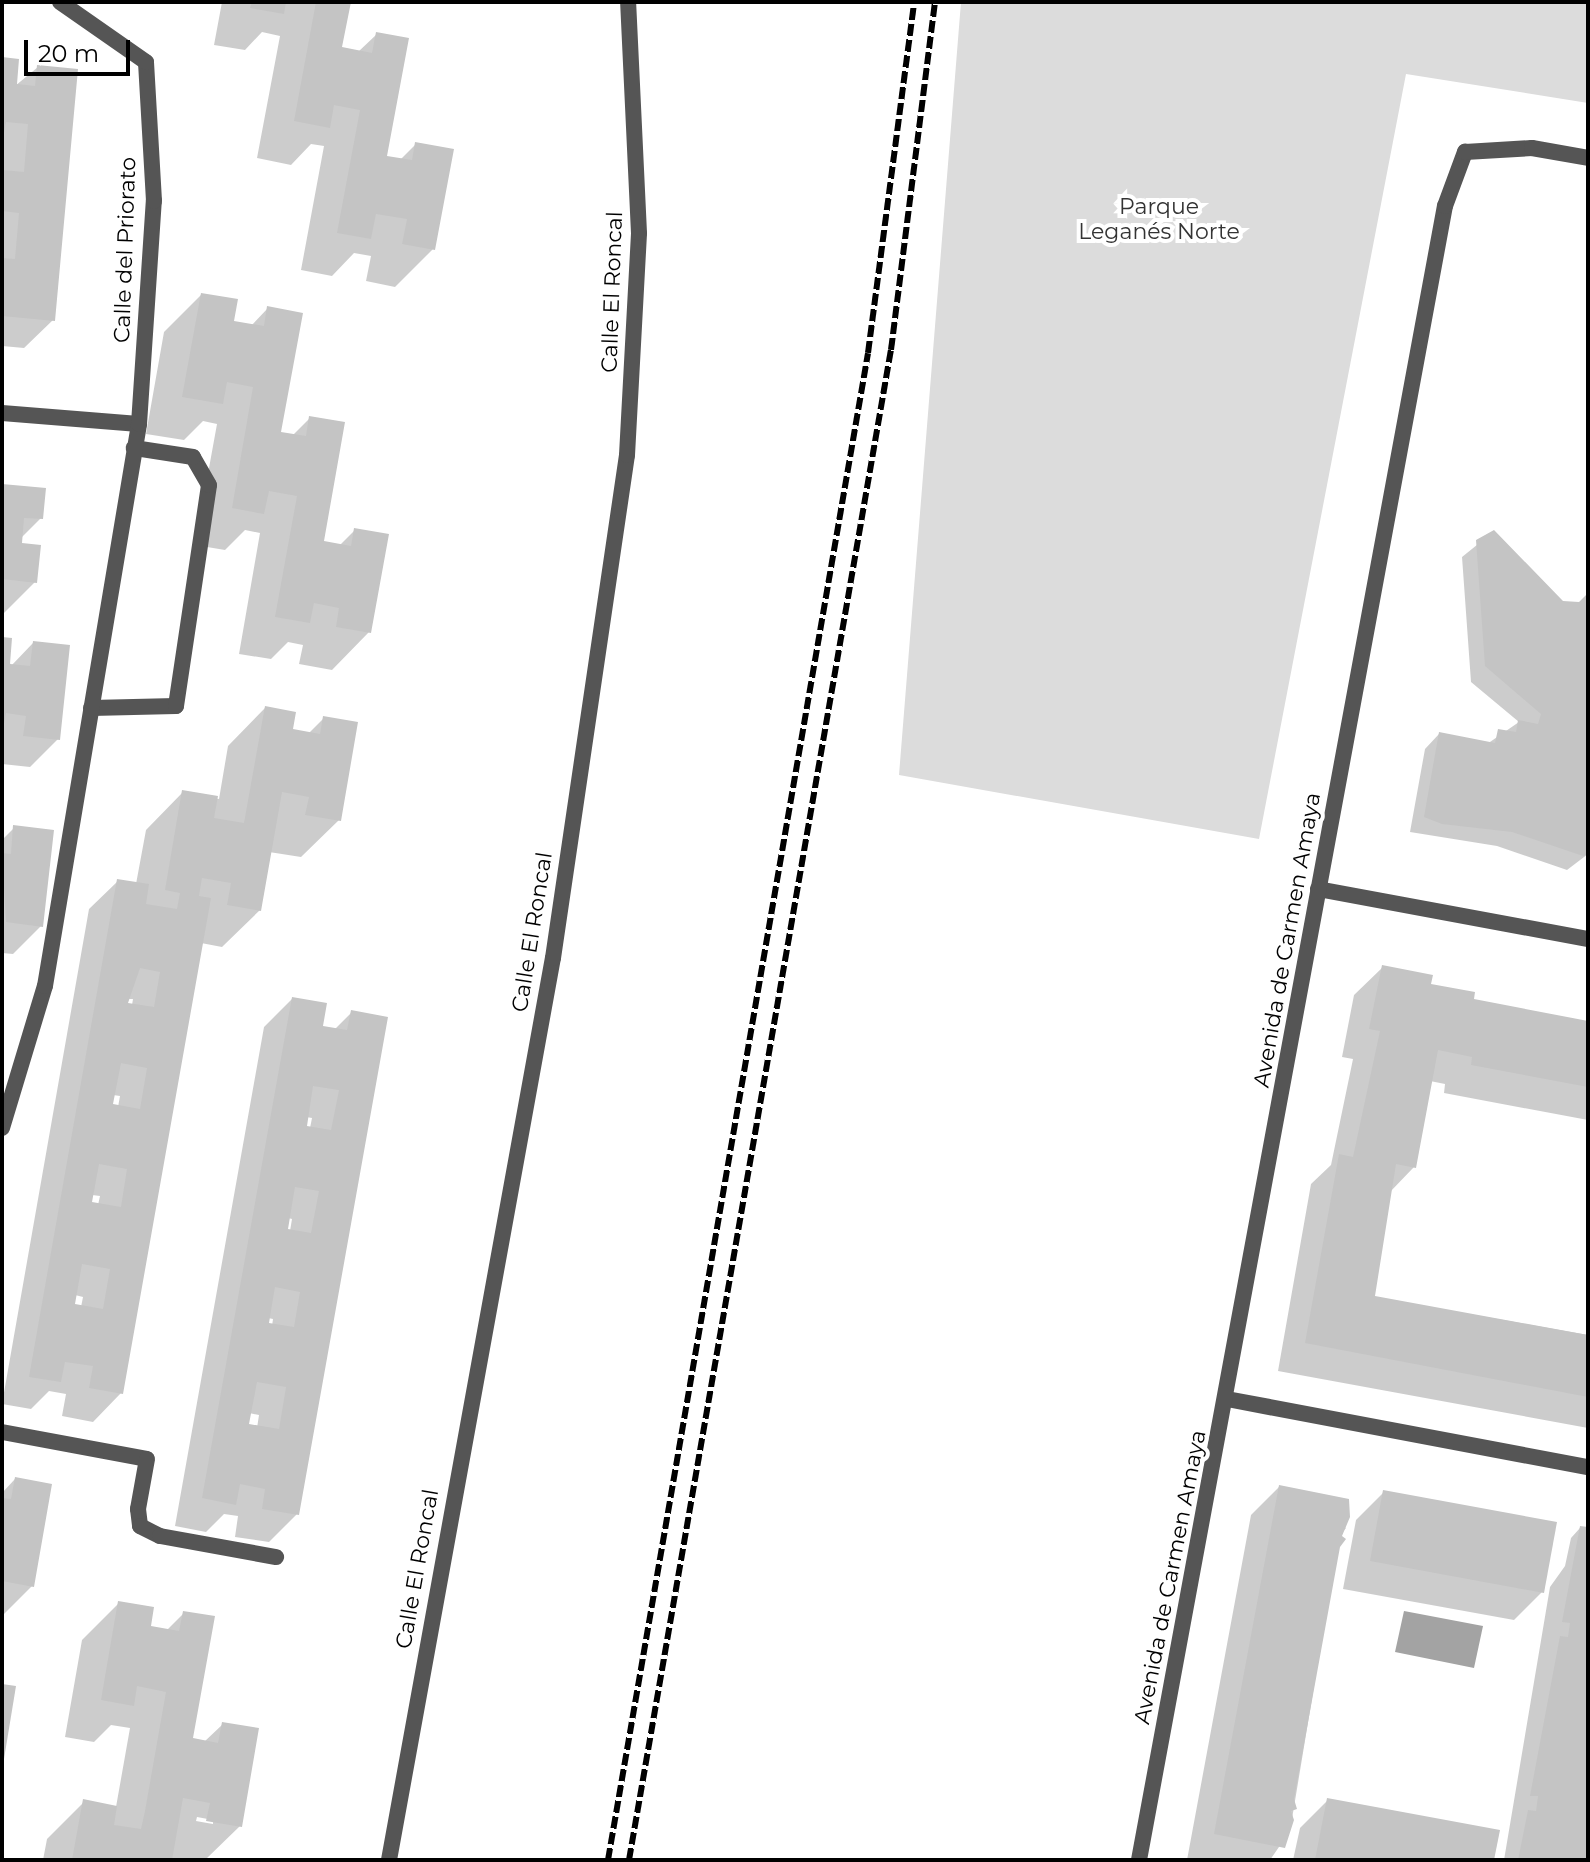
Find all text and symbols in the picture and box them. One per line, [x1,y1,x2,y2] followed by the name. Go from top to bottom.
[28,24,134,74] scale bar
[38,39,99,68] text: 20 m
[109,157,141,343] street label: Calle del Priorato
[1078,193,1240,244] park label: Parque Leganés Norte
[596,211,628,373] street label: Calle El Roncal
[1248,790,1326,1090] street label: Avenida de Carmen Amaya
[506,850,558,1014] street label: Calle El Roncal
[1129,1428,1211,1726] street label: Avenida de Carmen Amaya
[390,1487,444,1651] street label: Calle El Roncal

